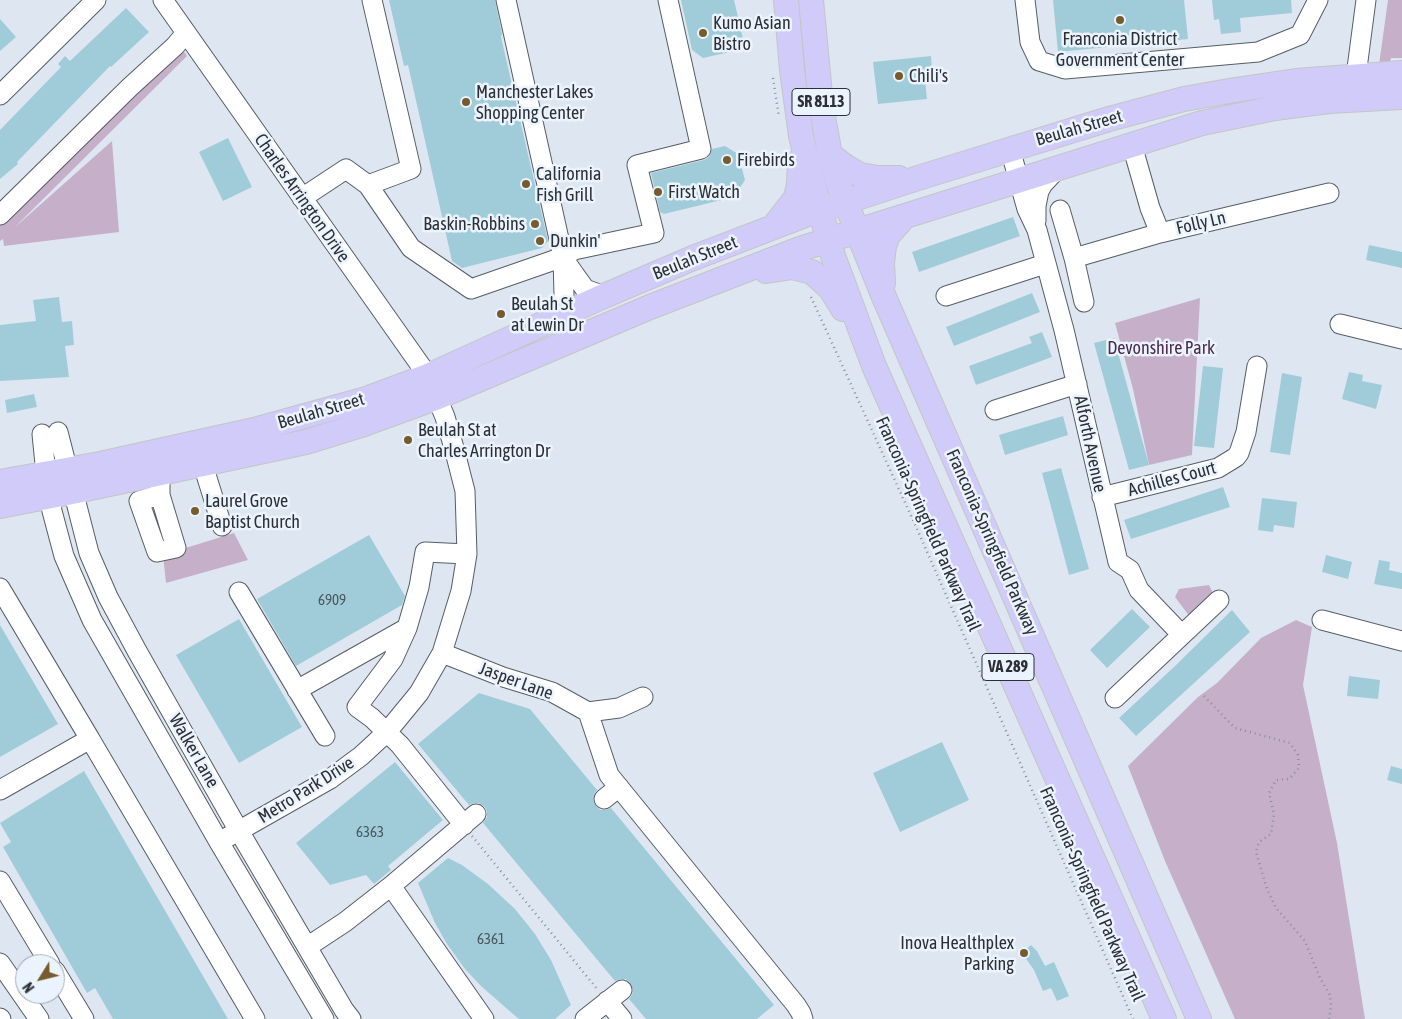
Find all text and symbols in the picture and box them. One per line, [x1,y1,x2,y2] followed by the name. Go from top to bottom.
[713,12,791,54] place label: Kumo Asian Bistro
[1114,14,1126,26] marker: Franconia District Government Center
[697,27,709,39] marker: Kumo Asian Bistro
[1056,28,1184,70] place label: Franconia District Government Center
[909,65,948,87] place label: Chili's
[893,70,905,82] marker: Chili's
[476,81,593,124] place label: Manchester Lakes Shopping Center
[792,88,850,115] road number: SR 8113
[460,96,472,108] marker: Manchester Lakes Shopping Center
[1033,105,1125,151] street label: Beulah Street
[250,130,354,266] street label: Charles Arrington Drive
[737,149,795,171] place label: Firebirds
[721,154,733,166] marker: Firebirds
[536,163,601,205] place label: California Fish Grill
[520,178,532,190] marker: California Fish Grill
[668,181,740,203] place label: First Watch
[652,186,664,198] marker: First Watch
[1174,207,1228,239] street label: Folly Ln
[423,213,525,235] place label: Baskin-Robbins
[529,218,541,230] marker: Baskin-Robbins
[550,230,600,252] place label: Dunkin'
[650,231,740,285] street label: Beulah Street
[534,235,546,247] marker: Dunkin'
[511,293,583,336] place label: Beulah St at Lewin Dr
[495,308,507,320] marker: Beulah St at Lewin Dr
[1107,337,1215,359] park label: Devonshire Park
[275,388,367,434] street label: Beulah Street
[1069,394,1111,494] street label: Alforth Avenue
[871,413,985,635] street label: Franconia-Springfield Parkway Trail
[418,419,550,462] place label: Beulah St at Charles Arrington Dr
[402,434,414,446] marker: Beulah St at Charles Arrington Dr
[941,446,1043,638] street label: Franconia-Springfield Parkway
[1126,457,1218,501] street label: Achilles Court
[205,490,300,532] place label: Laurel Grove Baptist Church
[189,505,201,517] marker: Laurel Grove Baptist Church
[318,591,346,609] house number: 6909
[982,654,1034,680] road number: VA 289
[476,658,556,704] street label: Jasper Lane
[164,710,224,792] street label: Walker Lane
[254,752,358,828] street label: Metro Park Drive
[1035,783,1149,1005] street label: Franconia-Springfield Parkway Trail
[356,823,384,841] house number: 6363
[477,930,505,948] house number: 6361
[900,932,1014,974] place label: Inova Healthplex Parking
[1018,947,1030,959] marker: Inova Healthplex Parking
[15,954,65,1004] north arrow
[20,979,38,995] text: N

